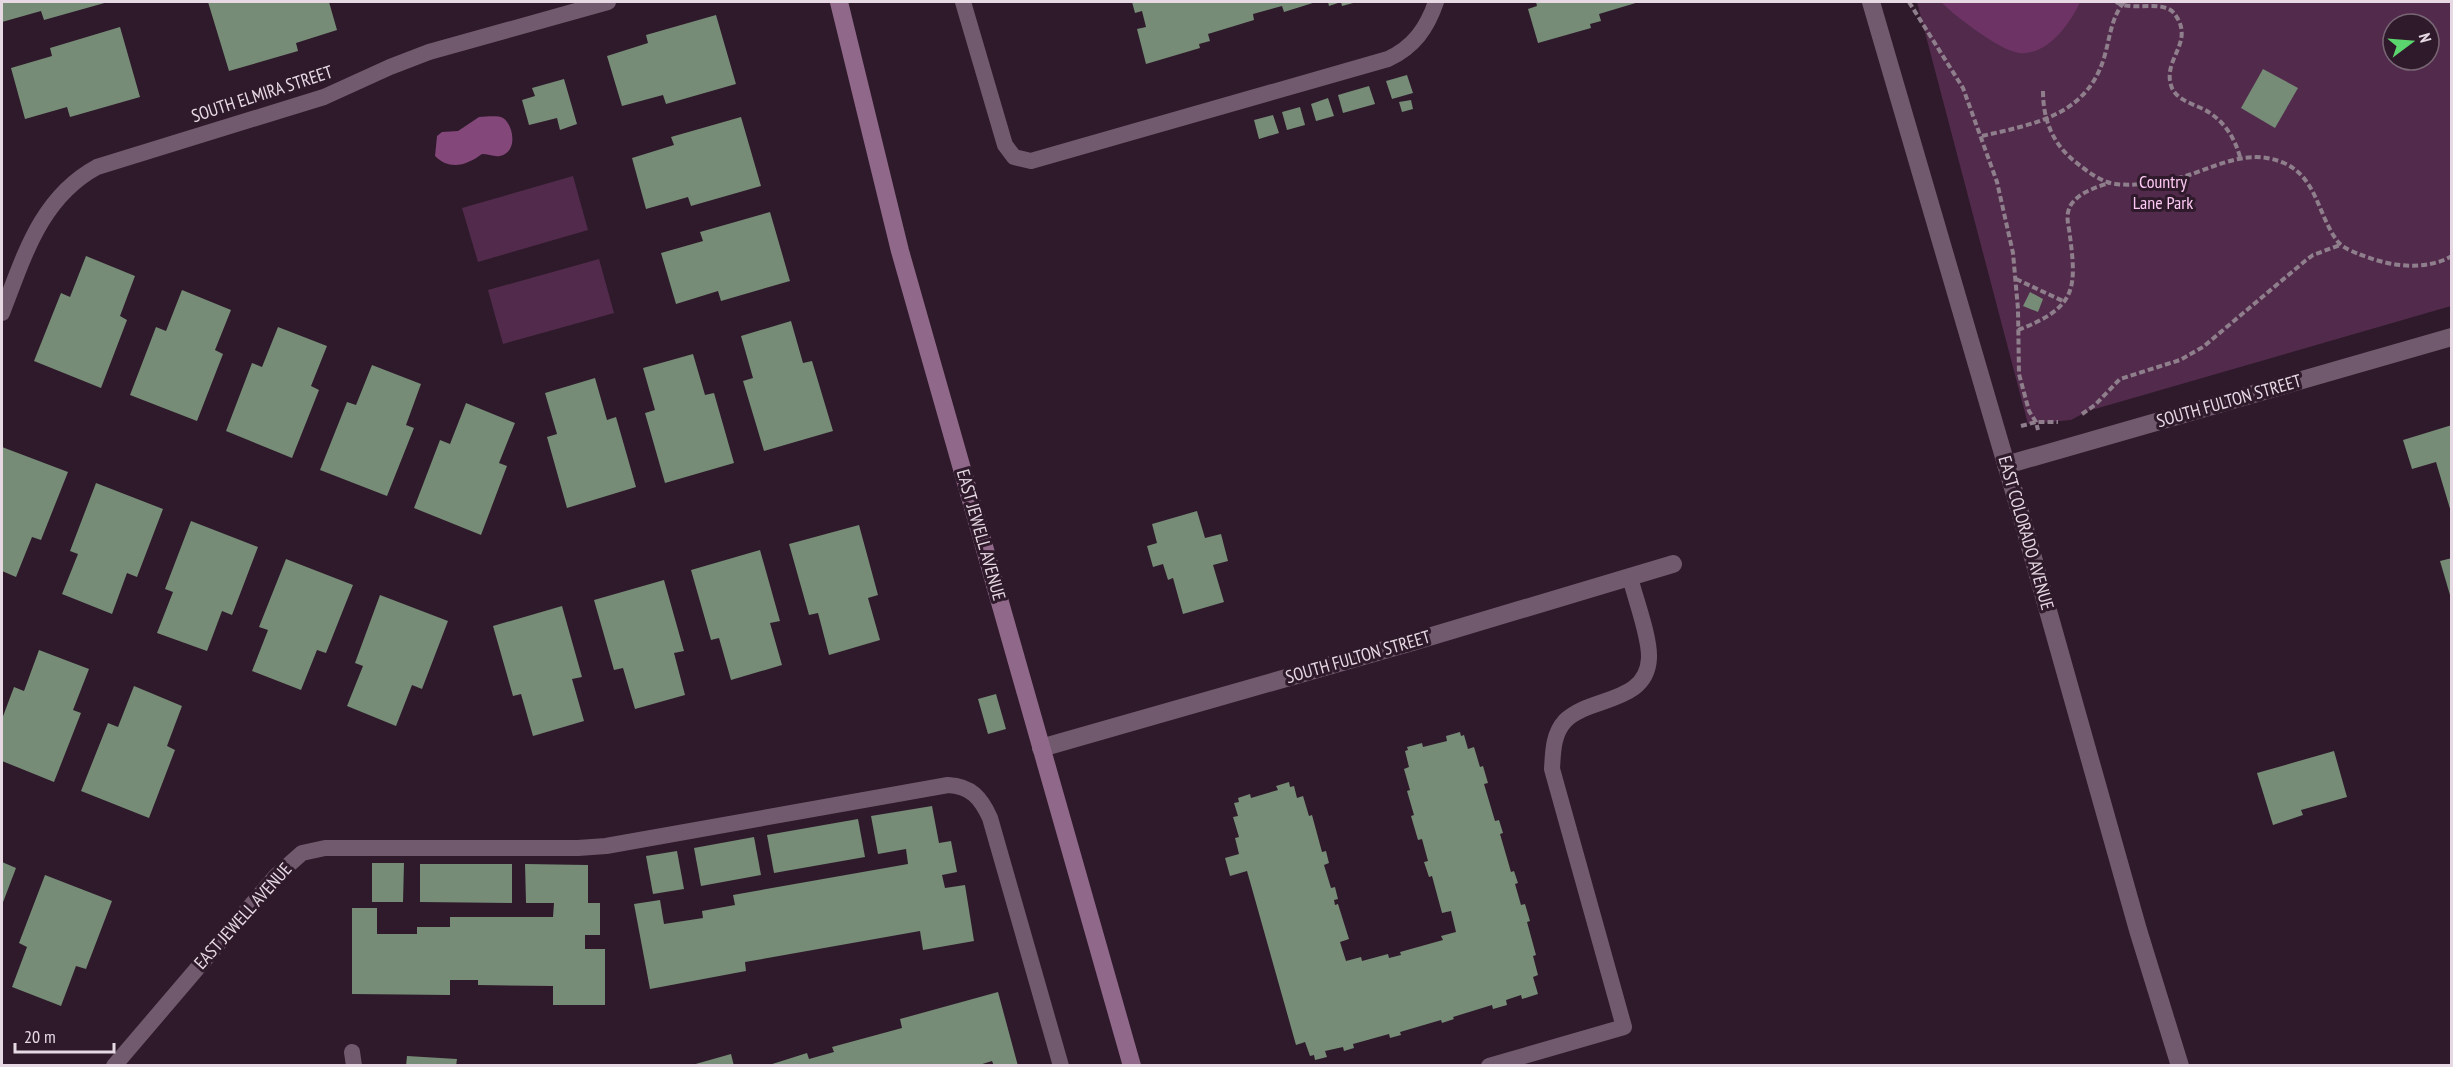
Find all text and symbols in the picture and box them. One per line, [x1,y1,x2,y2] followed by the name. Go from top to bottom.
[2381,12,2441,72] north arrow
[2415,31,2436,45] text: N
[188,60,335,127] street label: SOUTH ELMIRA STREET
[2133,170,2193,214] park label: Country Lane Park
[2154,369,2304,432] street label: SOUTH FULTON STREET
[1993,453,2059,613] street label: EAST COLORADO AVENUE
[952,467,1011,603] street label: EAST JEWELL AVENUE
[1283,625,1433,688] street label: SOUTH FULTON STREET
[189,858,296,974] street label: EAST JEWELL AVENUE
[15,1016,114,1054] scale bar
[24,1025,56,1048] text: 20 m

